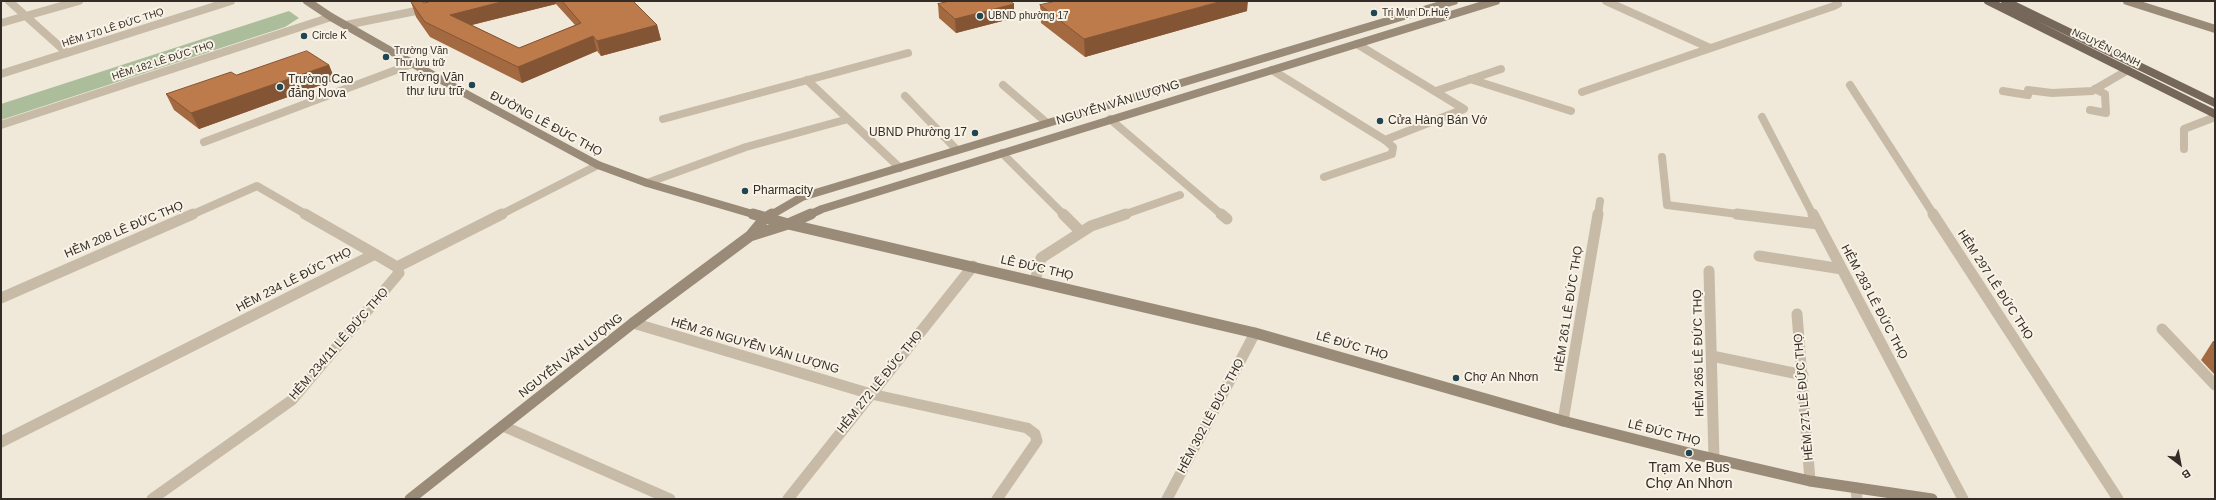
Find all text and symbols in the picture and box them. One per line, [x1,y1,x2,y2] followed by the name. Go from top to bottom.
[61,6,165,50] street label: HẺM 170 LÊ ĐỨC THỌ
[1382,7,1449,19] place label: Trị Mụn Dr.Huệ
[1369,8,1379,18] marker: Trị Mụn Dr.Huệ
[988,10,1069,22] place label: UBND phường 17
[975,11,985,21] marker: UBND phường 17
[2070,26,2142,70] street label: NGUYỄN OANH
[312,30,347,42] place label: Circle K
[299,31,309,41] marker: Circle K
[111,39,215,83] street label: HẺM 182 LÊ ĐỨC THỌ
[394,45,448,68] place label: Trường Văn Thư lưu trữ
[381,52,391,62] marker: Trường Văn Thư lưu trữ
[399,71,464,99] place label: Trường Văn thư lưu trữ
[288,73,353,101] place label: Trường Cao đẳng Nova
[1055,77,1181,129] street label: NGUYỄN VĂN LƯỢNG
[467,80,477,90] marker: Trường Văn thư lưu trữ
[275,82,285,92] marker: Trường Cao đẳng Nova
[488,88,604,160] street label: ĐƯỜNG LÊ ĐỨC THỌ
[1388,114,1487,128] place label: Cửa Hàng Bán Vớ
[1375,116,1385,126] marker: Cửa Hàng Bán Vớ
[869,126,967,140] place label: UBND Phường 17
[970,128,980,138] marker: UBND Phường 17
[753,184,813,198] place label: Pharmacity
[740,186,750,196] marker: Pharmacity
[62,198,186,262] street label: HẺM 208 LÊ ĐỨC THỌ
[1954,228,2036,342] street label: HẺM 297 LÊ ĐỨC THỌ
[1838,242,1910,362] street label: HẺM 283 LÊ ĐỨC THỌ
[234,245,354,315] street label: HẺM 234 LÊ ĐỨC THỌ
[1552,245,1586,373] street label: HẺM 261 LÊ ĐỨC THỌ
[999,253,1075,283] street label: LÊ ĐỨC THỌ
[287,285,391,403] street label: HẺM 234/11 LÊ ĐỨC THỌ
[1691,289,1707,417] street label: HẺM 265 LÊ ĐỨC THỌ
[516,311,626,401] street label: NGUYỄN VĂN LƯỢNG
[669,315,841,377] street label: HẺM 26 NGUYỄN VĂN LƯỢNG
[834,328,926,436] street label: HẺM 272 LÊ ĐỨC THỌ
[1314,329,1390,363] street label: LÊ ĐỨC THỌ
[1791,333,1817,461] street label: HẺM 271 LÊ ĐỨC THỌ
[1175,356,1247,476] street label: HẺM 302 LÊ ĐỨC THỌ
[1464,371,1538,385] place label: Chợ An Nhơn
[1451,373,1461,383] marker: Chợ An Nhơn
[1626,417,1702,449] street label: LÊ ĐỨC THỌ
[2160,444,2200,484] north arrow
[1684,448,1694,458] marker: Trạm Xe Bus Chợ An Nhơn
[1646,460,1732,492] place label: Trạm Xe Bus Chợ An Nhơn
[2180,467,2193,481] text: B

